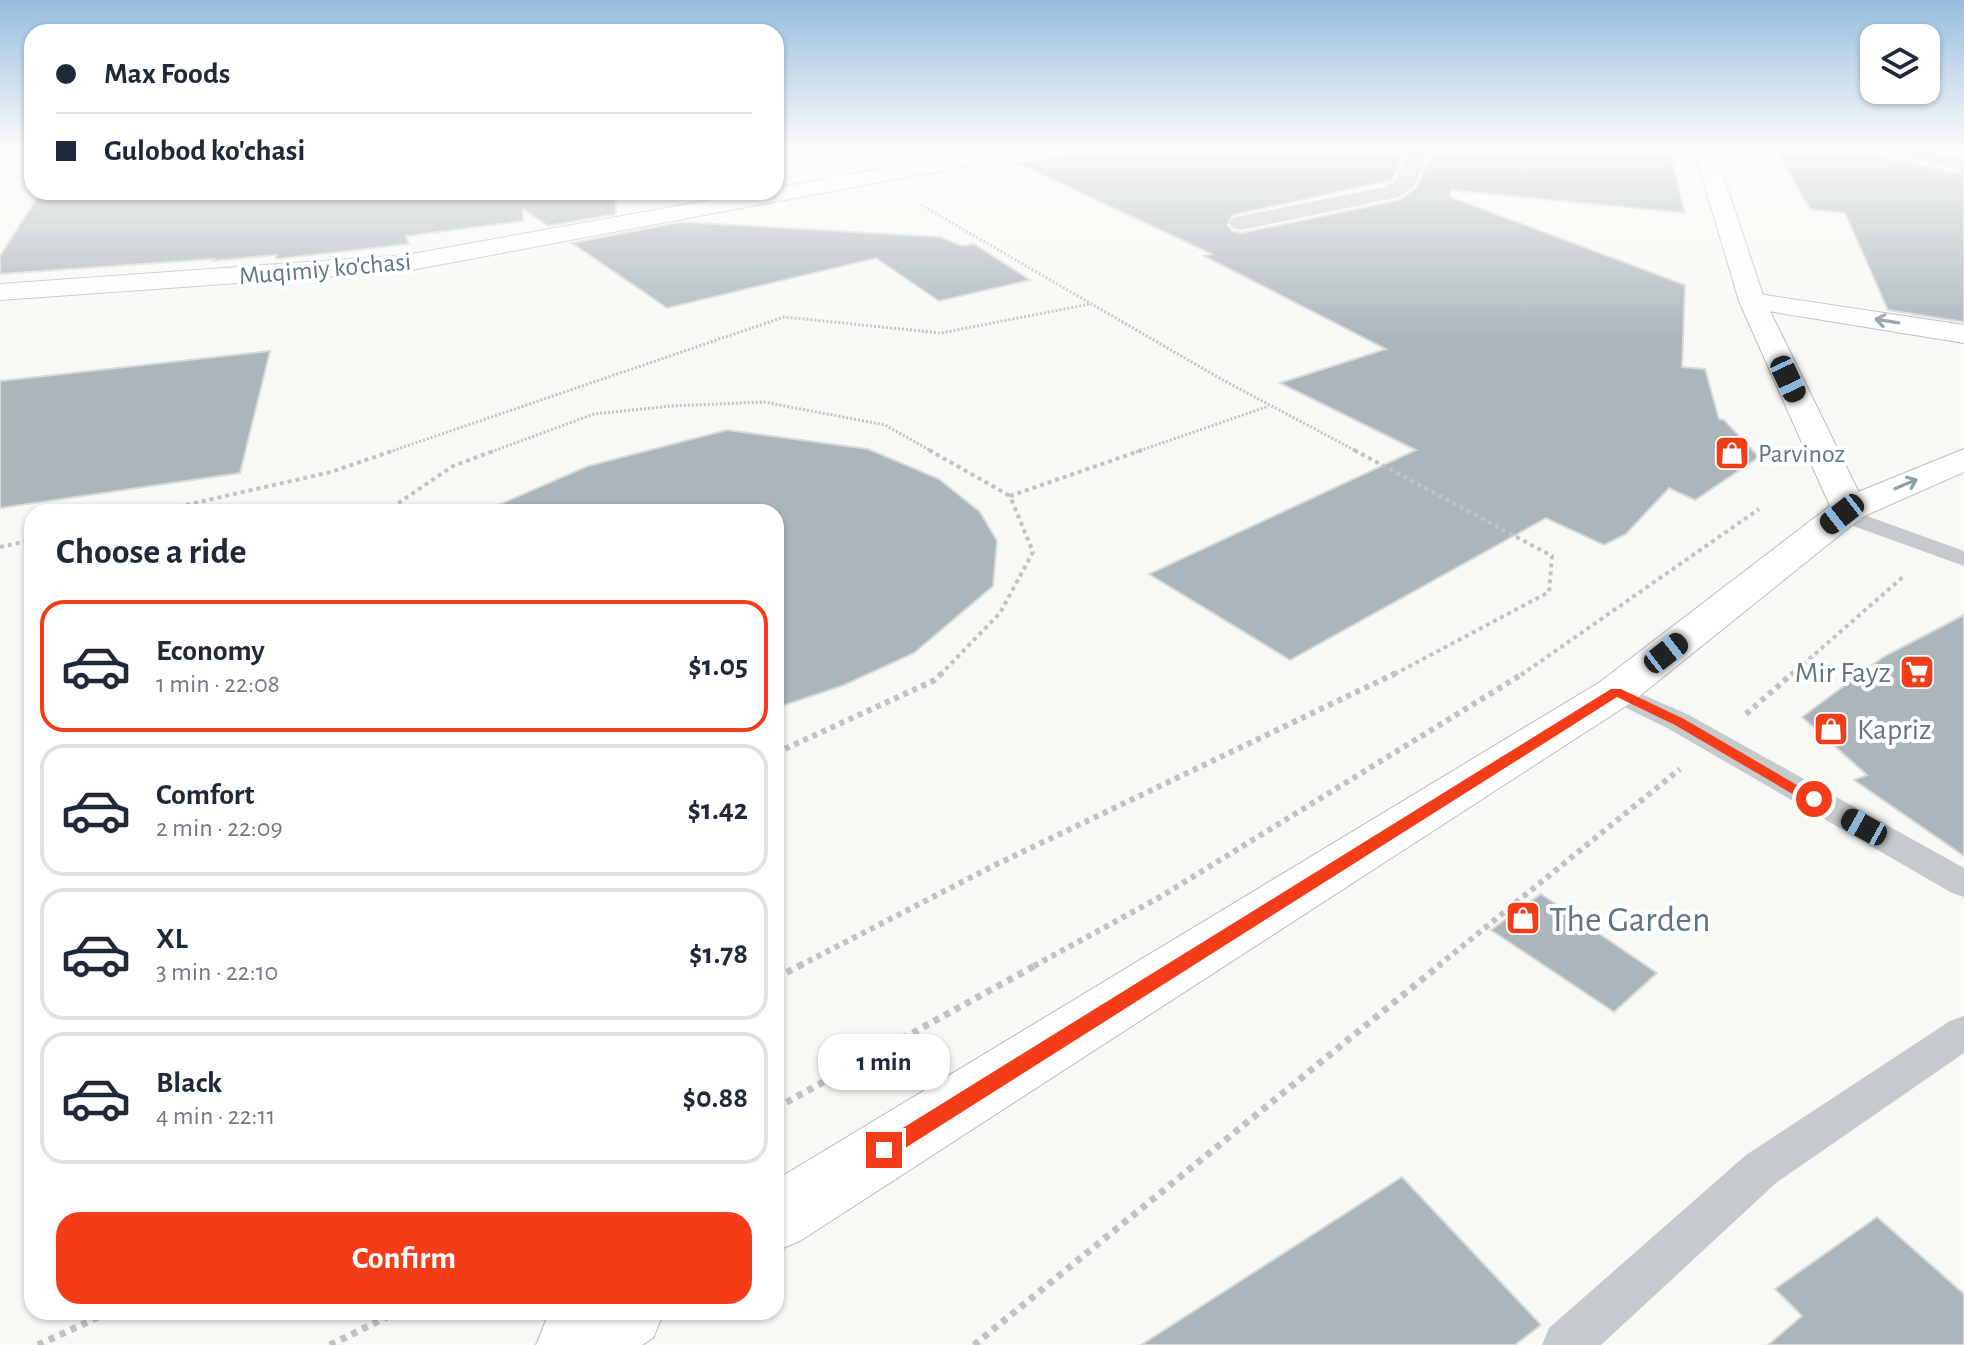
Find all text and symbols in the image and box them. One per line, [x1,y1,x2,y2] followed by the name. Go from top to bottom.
[1860,24,1940,104] map controls
[1860,24,1940,104] button: layers
[104,59,230,89] text: Max Foods
[104,136,305,166] text: Gulobod ko'chasi
[238,249,412,289] street label: Muqimiy ko'chasi
[1875,313,1900,328] one-way arrow
[1767,352,1809,406] car
[1713,434,1751,472] shop icon: Parvinoz
[1758,441,1845,467] place label: Parvinoz
[1894,475,1918,490] one-way arrow
[1816,490,1868,538] car
[56,534,246,570] text: Choose a ride
[1640,629,1692,677] car
[60,630,132,702] icon: car
[156,636,265,666] text: Economy
[688,651,748,681] text: $1.05
[1898,653,1936,691] supermarket icon: Mir Fayz
[1795,658,1891,688] place label: Mir Fayz
[156,671,280,697] text: 1 min · 22:08
[1812,710,1850,748] shop icon: Kapriz
[1857,715,1931,745] place label: Kapriz
[60,774,132,846] icon: car
[156,780,255,810] text: Comfort
[1796,781,1832,817] route start
[688,795,748,825] text: $1.42
[1837,805,1891,849] car
[156,815,283,841] text: 2 min · 22:09
[1504,899,1542,937] shop icon: The Garden
[1549,902,1710,938] place label: The Garden
[60,918,132,990] icon: car
[156,924,188,954] text: XL
[689,939,748,969] text: $1.78
[156,959,278,985] text: 3 min · 22:10
[818,1034,950,1090] callout: 1 min
[857,1049,911,1075] text: 1 min
[60,1062,132,1134] icon: car
[156,1068,222,1098] text: Black
[682,1083,748,1113] text: $0.88
[156,1103,275,1129] text: 4 min · 22:11
[866,1132,902,1168] route end
[56,1212,752,1304] button: Confirm

